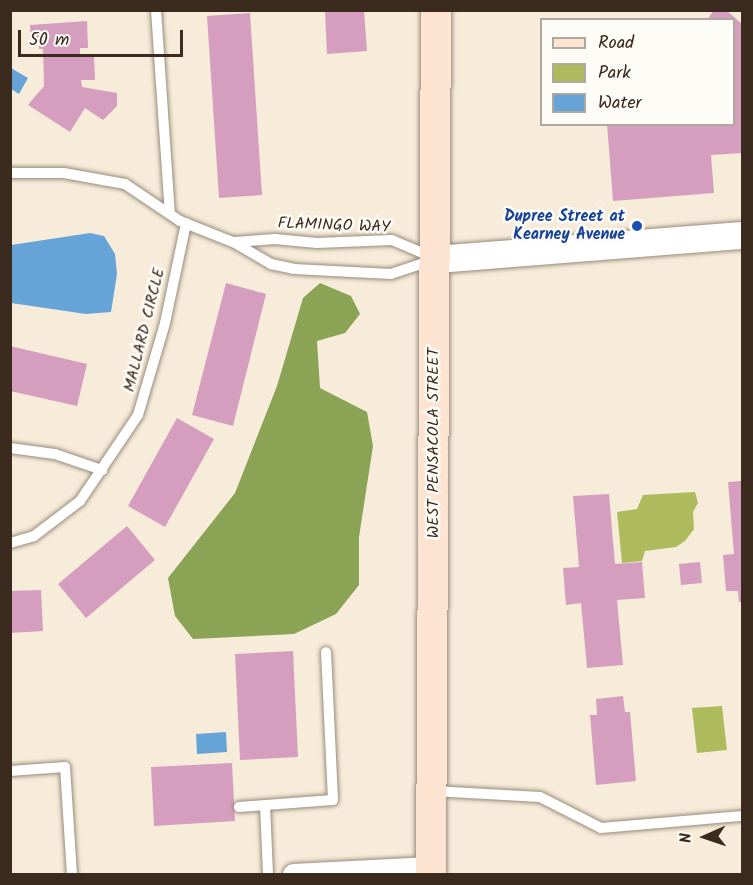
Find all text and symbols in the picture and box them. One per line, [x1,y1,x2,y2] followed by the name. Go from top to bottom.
[21,18,186,56] scale bar
[540,18,735,126] legend
[29,26,69,55] text: 50 m
[598,29,634,58] text: Road
[598,59,631,88] text: Park
[598,89,642,118] text: Water
[504,207,625,245] place label: Dupree Street at Kearney Avenue
[277,214,391,238] street label: FLAMINGO WAY
[630,219,644,233] marker: Dupree Street at Kearney Avenue
[120,266,170,394] street label: MALLARD CIRCLE
[424,348,444,538] street label: WEST PENSACOLA STREET
[675,807,735,867] north arrow
[674,832,699,844] text: N

